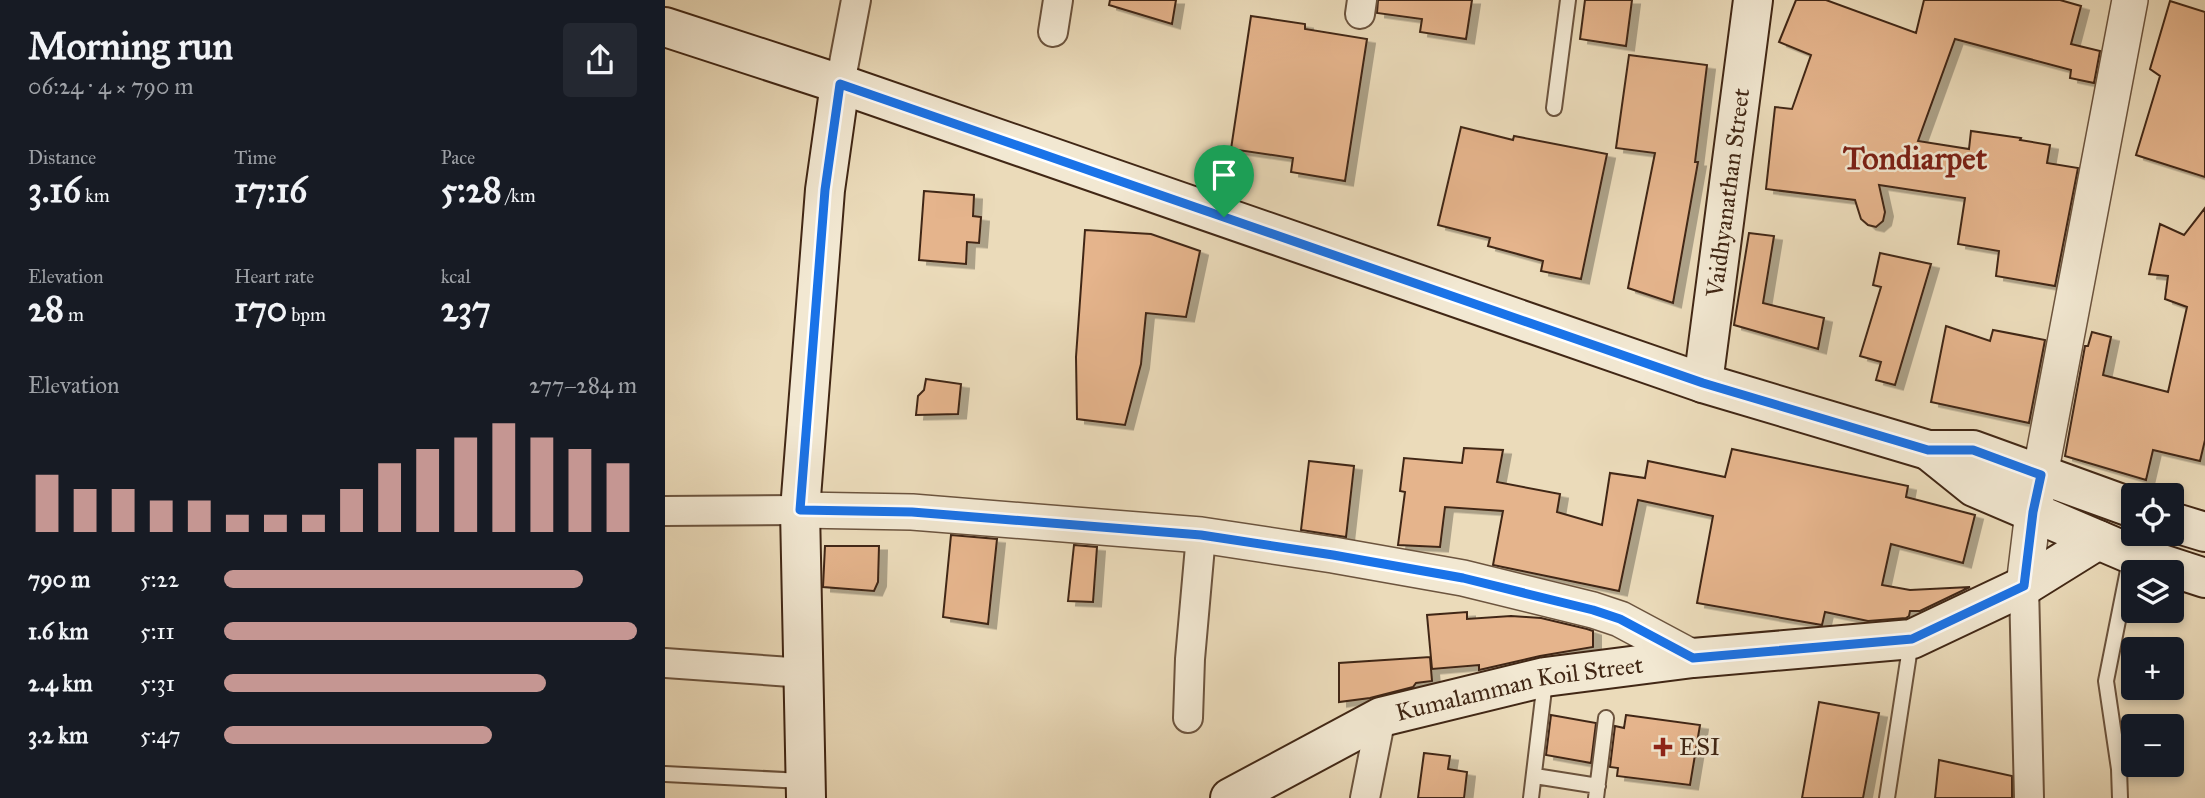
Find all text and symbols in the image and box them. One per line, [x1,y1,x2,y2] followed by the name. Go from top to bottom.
[28,23,233,69] text: Morning run
[563,23,637,97] button: share
[28,72,194,100] text: 06:24 · 4 × 790 m
[1699,86,1756,300] street label: Vaidhyanathan Street
[1843,139,1988,178] district label: Tondiarpet
[1194,145,1254,217] pin
[28,146,96,169] text: Distance
[234,146,276,169] text: Time
[441,146,475,169] text: Pace
[1205,156,1243,194] icon: arrive
[28,169,81,212] text: 3.16
[234,169,307,212] text: 17:16
[441,169,502,212] text: 5:28
[81,184,110,207] text: km
[502,184,536,207] text: /km
[28,265,103,288] text: Elevation
[234,265,314,288] text: Heart rate
[441,265,471,288] text: kcal
[28,288,64,331] text: 28
[234,288,287,331] text: 170
[441,288,491,331] text: 237
[64,303,84,326] text: m
[287,303,326,326] text: bpm
[28,371,119,399] text: Elevation
[529,371,637,399] text: 277–284 m
[2121,483,2184,777] map controls
[2121,483,2184,546] button: locate
[2121,560,2184,623] button: layers
[28,565,90,593] text: 790 m
[140,565,179,593] text: 5:22
[28,617,89,645] text: 1.6 km
[140,617,175,645] text: 5:11
[2121,637,2184,700] button: +
[1393,649,1645,728] street label: Kumalamman Koil Street
[28,669,93,697] text: 2.4 km
[140,669,175,697] text: 5:31
[2121,714,2184,777] button: −
[28,721,88,749] text: 3.2 km
[140,721,181,749] text: 5:47
[1679,732,1720,762] place label: ESI
[1653,737,1673,757] marker: ESI

